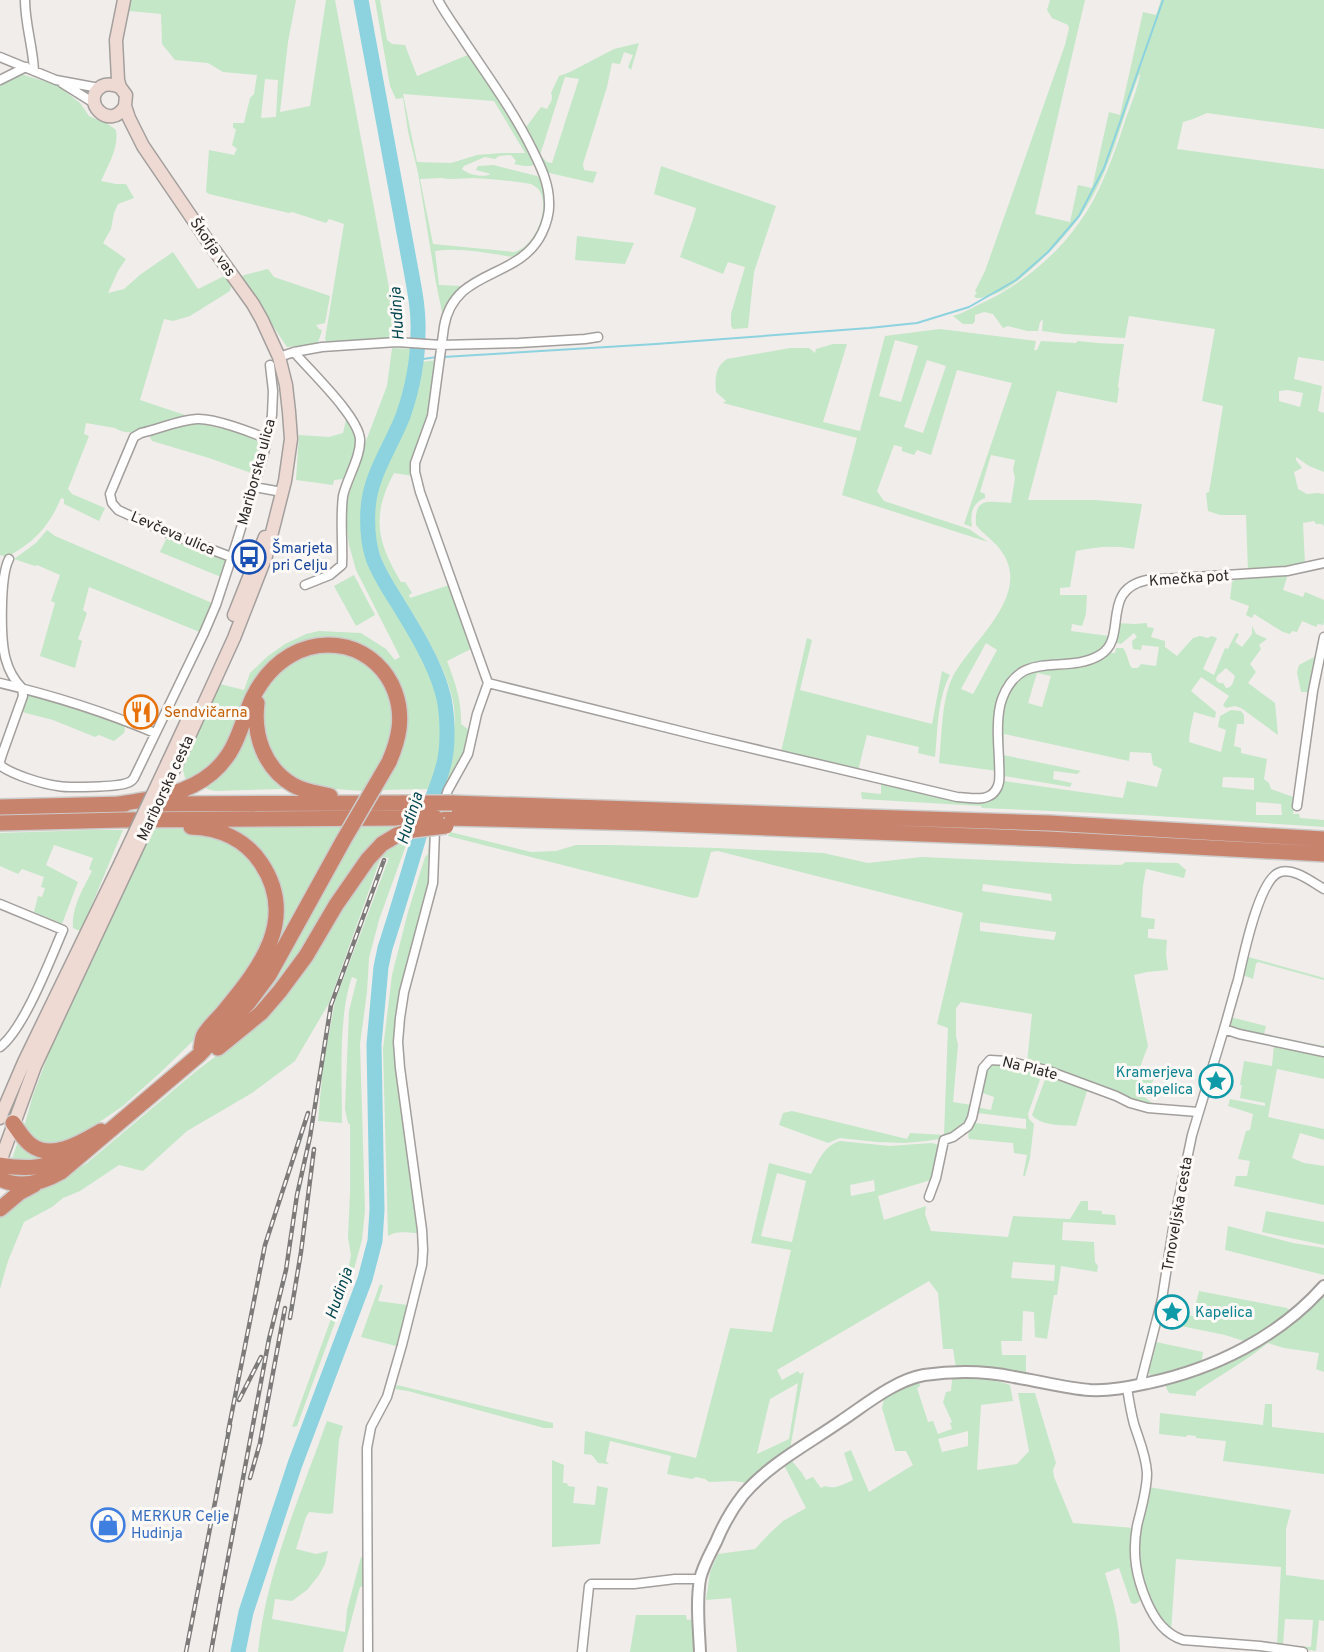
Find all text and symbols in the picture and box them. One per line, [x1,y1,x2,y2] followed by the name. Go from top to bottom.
[185,214,240,281] street label: Škofja vas
[386,286,410,341] water label: Hudinja
[234,417,281,528] street label: Mariborska ulica
[127,508,217,561] street label: Levčeva ulica
[272,538,333,576] place label: Šmarjeta pri Celju
[231,539,267,575] bus stop icon: Šmarjeta pri Celju
[1148,567,1230,592] street label: Kmečka pot
[123,694,159,730] restaurant icon: Sendvičarna
[164,704,247,723] place label: Sendvičarna
[134,733,199,844] street label: Mariborska cesta
[394,789,429,847] water label: Hudinja
[1000,1053,1059,1085] street label: Na Plate
[1198,1063,1234,1099] place icon: Kramerjeva kapelica
[1116,1064,1193,1100] place label: Kramerjeva kapelica
[1159,1156,1198,1273] street label: Trnoveljska cesta
[322,1264,358,1322] water label: Hudinja
[1154,1294,1190,1330] place icon: Kapelica
[1195,1304,1253,1323] place label: Kapelica
[90,1507,126,1543] shop icon: MERKUR Celje Hudinja
[131,1508,229,1544] place label: MERKUR Celje Hudinja

